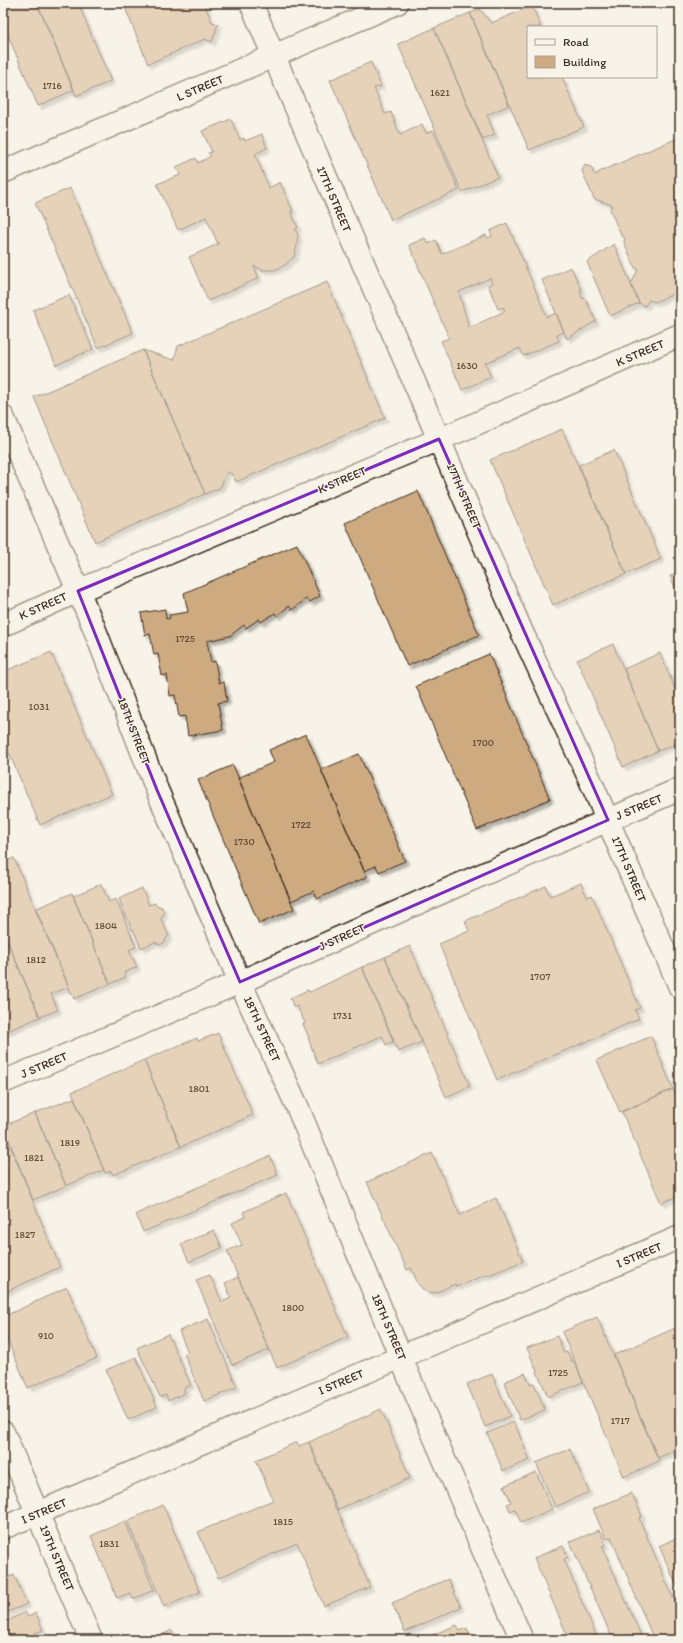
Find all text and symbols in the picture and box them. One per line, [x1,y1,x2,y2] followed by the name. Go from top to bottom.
[527,26,657,78] legend
[563,35,589,49] text: Road
[563,55,607,69] text: Building
[174,72,226,104] street label: L STREET
[42,79,62,92] house number: 1716
[430,86,450,99] house number: 1621
[314,164,354,234] street label: 17TH STREET
[614,336,667,369] street label: K STREET
[456,359,478,372] house number: 1630
[444,461,484,531] street label: 17TH STREET
[316,463,369,496] street label: K STREET
[17,589,69,623] street label: K STREET
[175,632,195,645] house number: 1725
[115,695,153,767] street label: 18TH STREET
[29,700,50,713] house number: 1031
[472,736,494,749] house number: 1700
[614,791,665,823] street label: J STREET
[291,818,312,831] house number: 1722
[609,834,649,904] street label: 17TH STREET
[233,835,255,848] house number: 1730
[95,919,117,932] house number: 1804
[317,920,368,953] street label: J STREET
[26,953,47,966] house number: 1812
[530,970,550,983] house number: 1707
[241,994,283,1064] street label: 18TH STREET
[332,1009,352,1022] house number: 1731
[19,1049,70,1081] street label: J STREET
[189,1082,210,1095] house number: 1801
[60,1136,80,1149] house number: 1819
[24,1151,44,1164] house number: 1821
[15,1228,35,1241] house number: 1827
[614,1239,664,1271] street label: I STREET
[369,1292,409,1363] street label: 18TH STREET
[282,1301,304,1314] house number: 1800
[38,1329,54,1342] house number: 910
[316,1366,366,1398] street label: I STREET
[548,1366,568,1379] house number: 1725
[610,1414,630,1427] house number: 1717
[19,1495,69,1527] street label: I STREET
[273,1515,293,1528] house number: 1815
[37,1523,77,1593] street label: 19TH STREET
[99,1537,119,1550] house number: 1831

